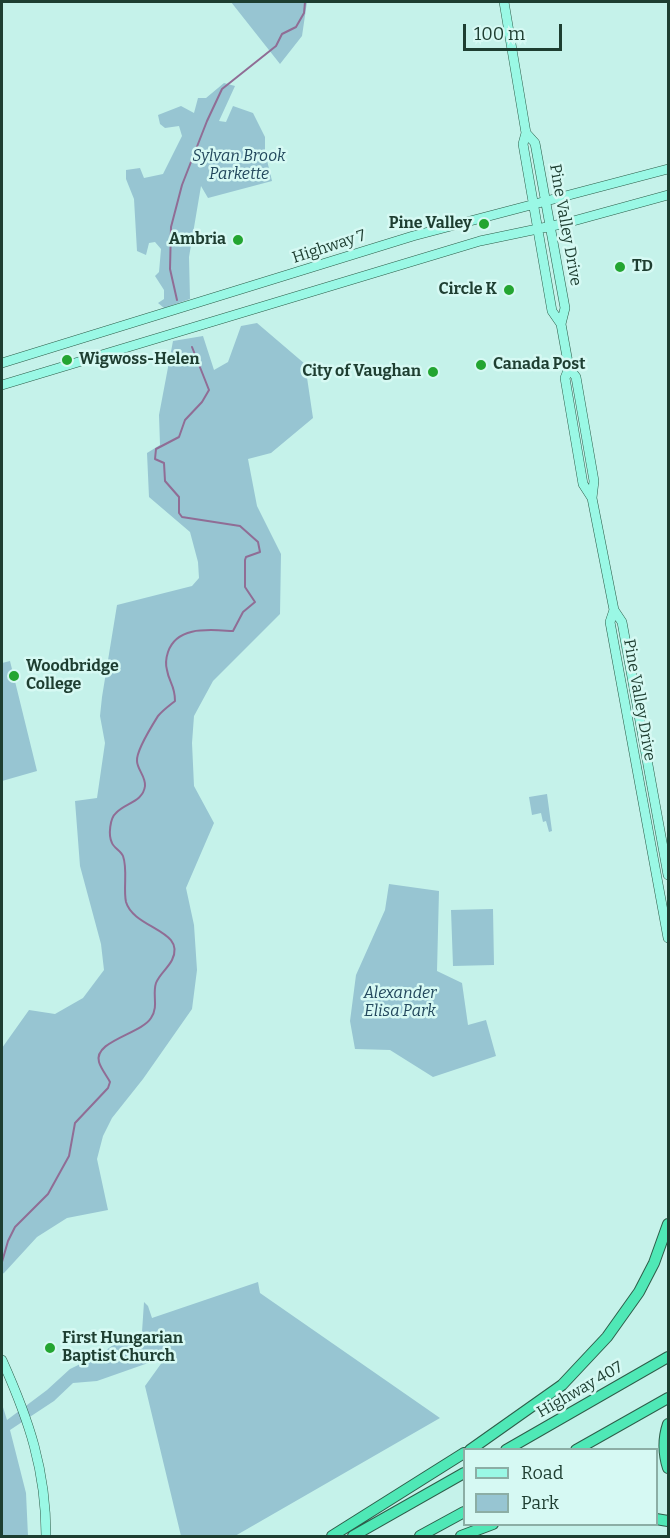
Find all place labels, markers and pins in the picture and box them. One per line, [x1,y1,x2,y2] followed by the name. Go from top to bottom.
[389,214,472,234] place label: Pine Valley
[477,217,491,231] marker: Pine Valley
[169,230,226,250] place label: Ambria
[231,233,245,247] marker: Ambria
[632,257,653,277] place label: TD
[613,260,627,274] marker: TD
[439,280,497,300] place label: Circle K
[502,283,516,297] marker: Circle K
[79,350,200,370] place label: Wigwoss-Helen
[60,353,74,367] marker: Wigwoss-Helen
[493,355,586,375] place label: Canada Post
[474,358,488,372] marker: Canada Post
[302,362,421,382] place label: City of Vaughan
[426,365,440,379] marker: City of Vaughan
[26,657,119,695] place label: Woodbridge College
[7,669,21,683] marker: Woodbridge College
[62,1329,183,1367] place label: First Hungarian Baptist Church
[43,1341,57,1355] marker: First Hungarian Baptist Church

